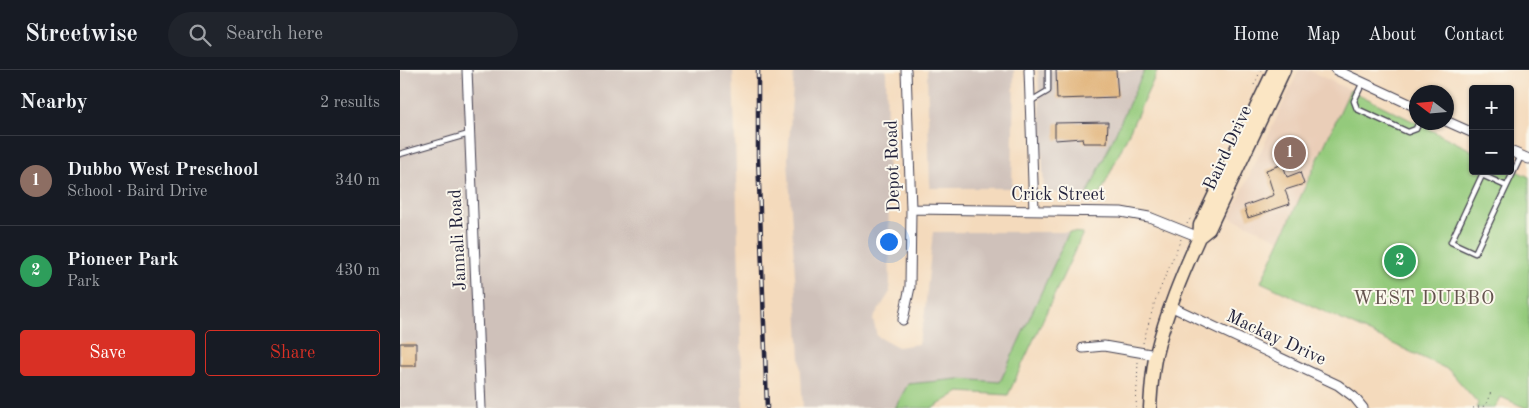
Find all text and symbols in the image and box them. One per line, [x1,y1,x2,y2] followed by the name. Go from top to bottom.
[168,12,518,57] search box
[186,21,214,49] icon: search
[25,23,138,47] text: Streetwise
[226,25,323,44] text: Search here
[1233,26,1279,44] text: Home
[1307,26,1340,44] text: Map
[1368,26,1416,44] text: About
[1444,26,1504,44] text: Contact
[1409,85,1454,130] north arrow
[1469,85,1514,175] map controls
[1469,85,1514,130] button: +
[20,92,88,113] text: Nearby
[320,95,380,111] text: 2 results
[1201,103,1255,193] street label: Baird Drive
[882,120,904,212] street label: Depot Road
[1469,130,1514,175] button: −
[1274,134,1306,172] pin: 1
[67,161,259,180] text: Dubbo West Preschool
[31,173,41,189] text: 1
[335,173,380,189] text: 340 m
[67,184,207,200] text: School · Baird Drive
[1011,186,1105,204] street label: Crick Street
[446,189,470,291] street label: Jannali Road
[876,229,902,255] your location
[1384,242,1416,280] pin: 2
[67,251,179,270] text: Pioneer Park
[31,263,41,279] text: 2
[335,263,380,279] text: 430 m
[67,274,100,290] text: Park
[1353,290,1495,309] district label: WEST DUBBO
[1223,307,1329,369] street label: Mackay Drive
[20,330,195,376] button: Save
[205,330,380,376] button: Share

